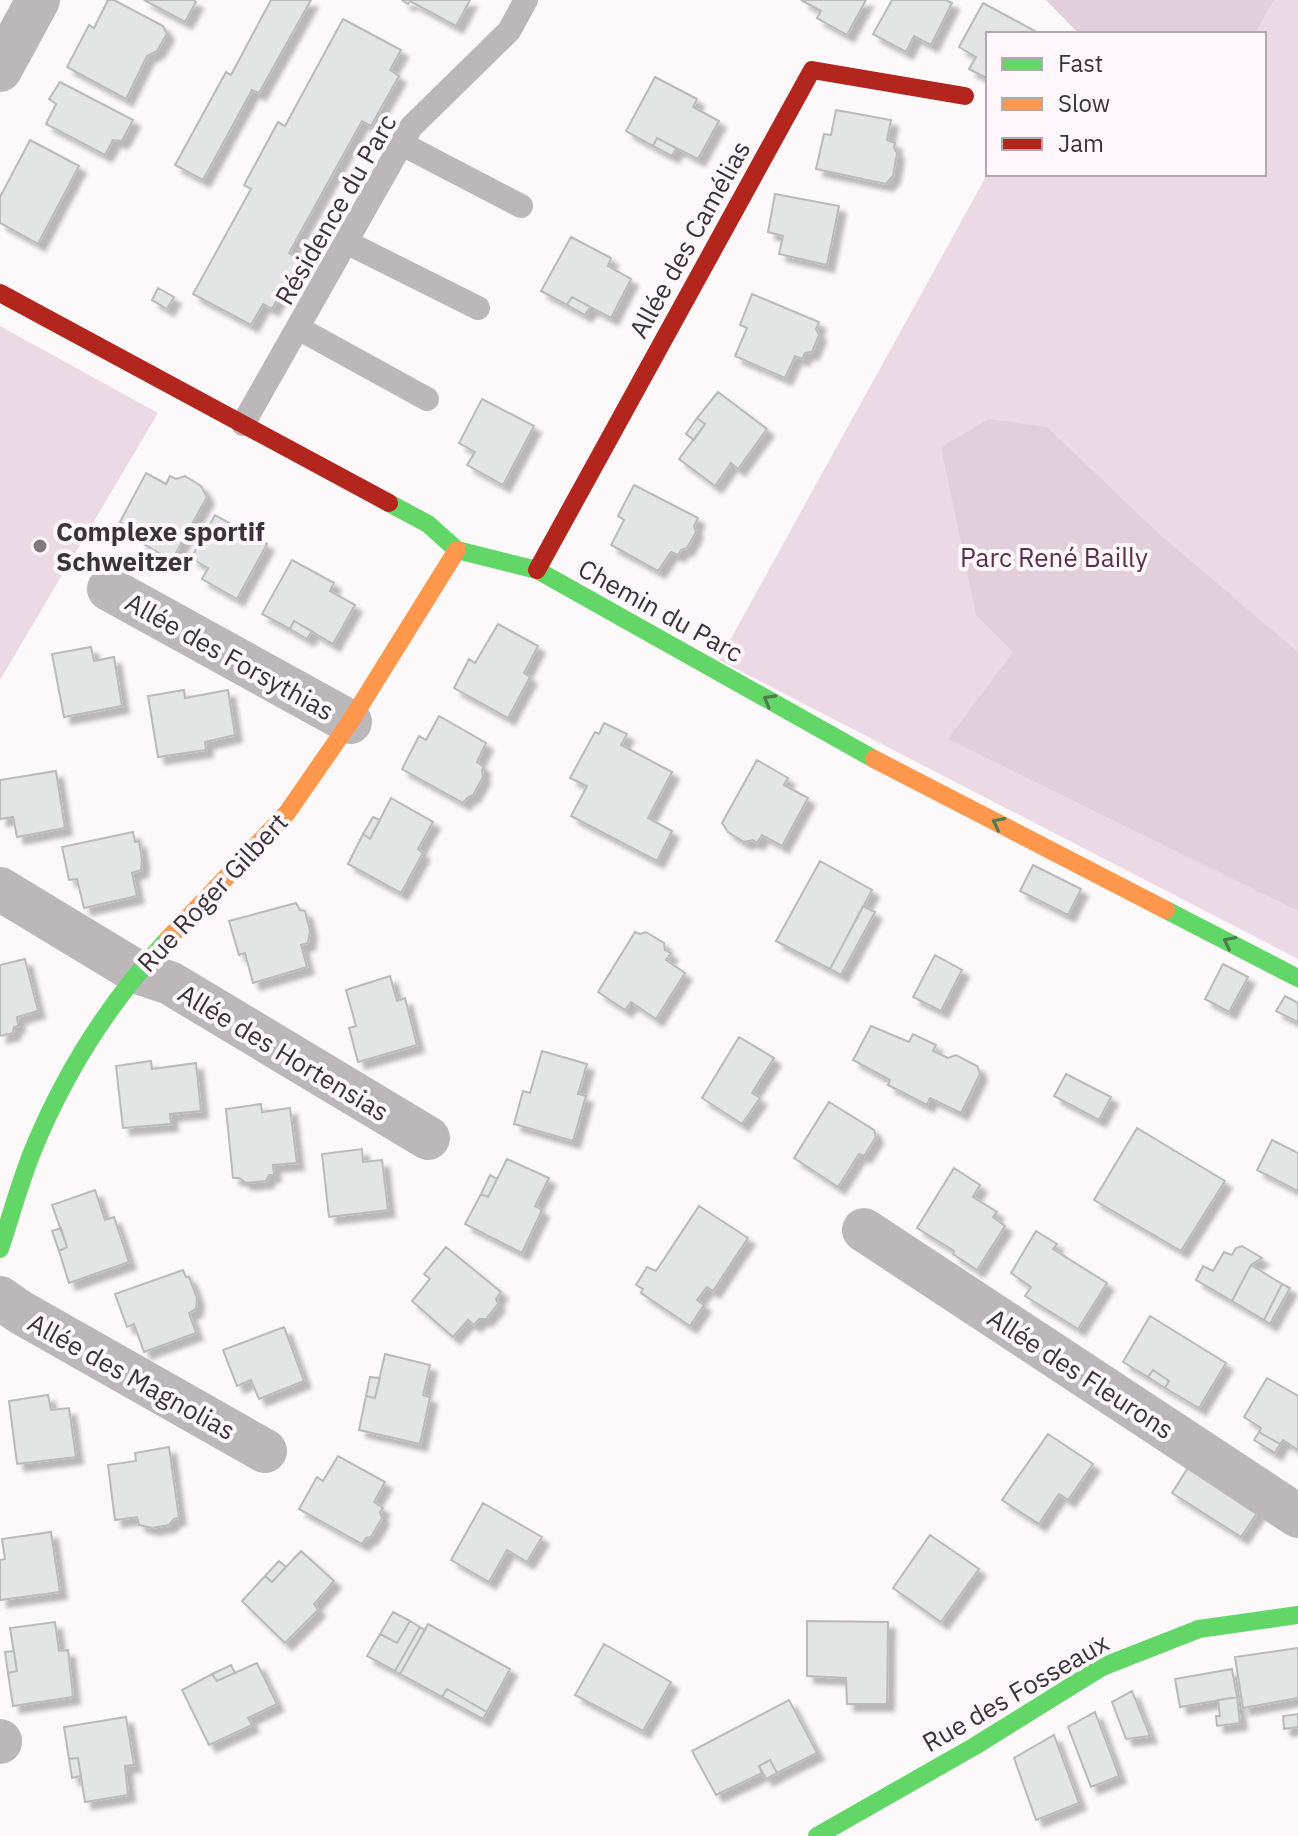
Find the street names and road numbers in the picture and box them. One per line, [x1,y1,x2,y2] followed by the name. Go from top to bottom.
[267,107,403,311] street label: Résidence du Parc
[621,134,757,344] street label: Allée des Camélias
[573,551,749,669] street label: Chemin du Parc
[120,584,340,728] street label: Allée des Forsythias
[129,805,295,979] street label: Rue Roger Gilbert
[172,976,396,1128] street label: Allée des Hortensias
[981,1300,1181,1446] street label: Allée des Fleurons
[22,1305,242,1447] street label: Allée des Magnolias
[916,1625,1114,1759] street label: Rue des Fosseaux

